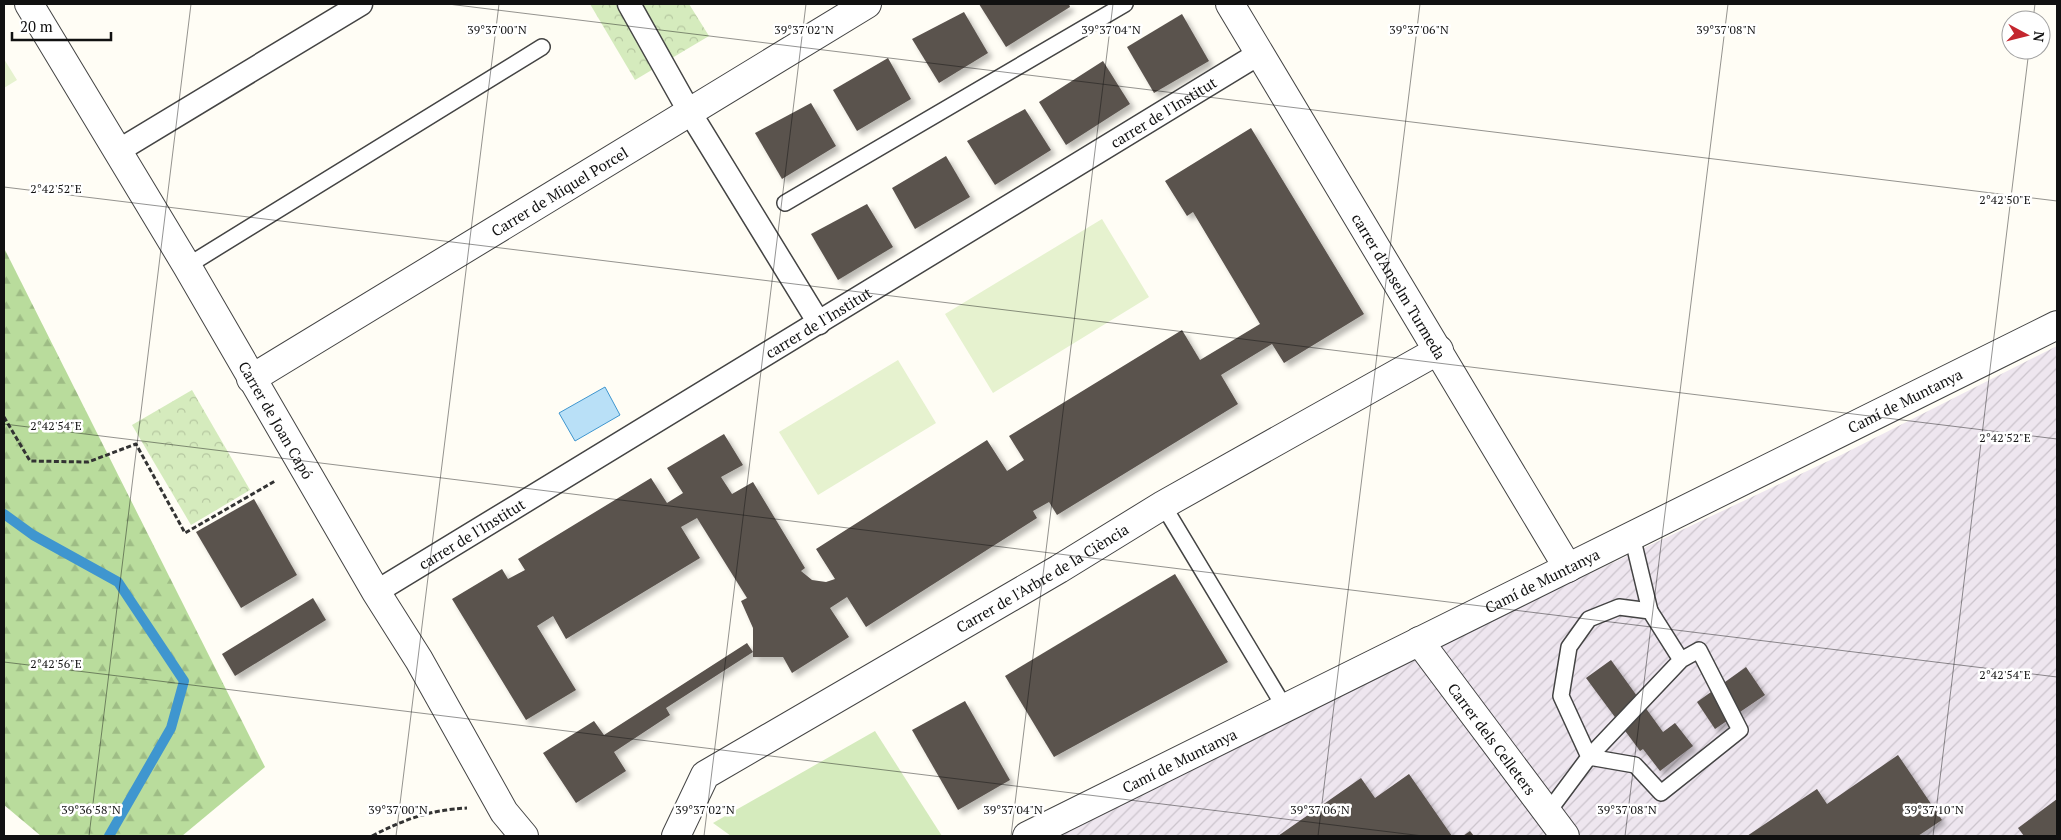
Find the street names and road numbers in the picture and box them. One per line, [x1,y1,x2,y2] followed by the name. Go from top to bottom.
[1106,72,1220,152] street label: carrer de l'Institut
[487,142,632,241] street label: Carrer de Miquel Porcel
[1348,210,1451,363] street label: carrer d'Anselm Turmeda
[761,282,876,362] street label: carrer de l'Institut
[234,358,318,483] street label: Carrer de Joan Capó
[1844,363,1966,437] street label: Camí de Muntanya
[415,493,529,574] street label: carrer de l'Institut
[952,519,1132,637] street label: Carrer de l'Arbre de la Ciència
[1481,543,1603,617] street label: Camí de Muntanya
[1444,679,1541,799] street label: Carrer dels Celleters
[1119,723,1240,797] street label: Camí de Muntanya

